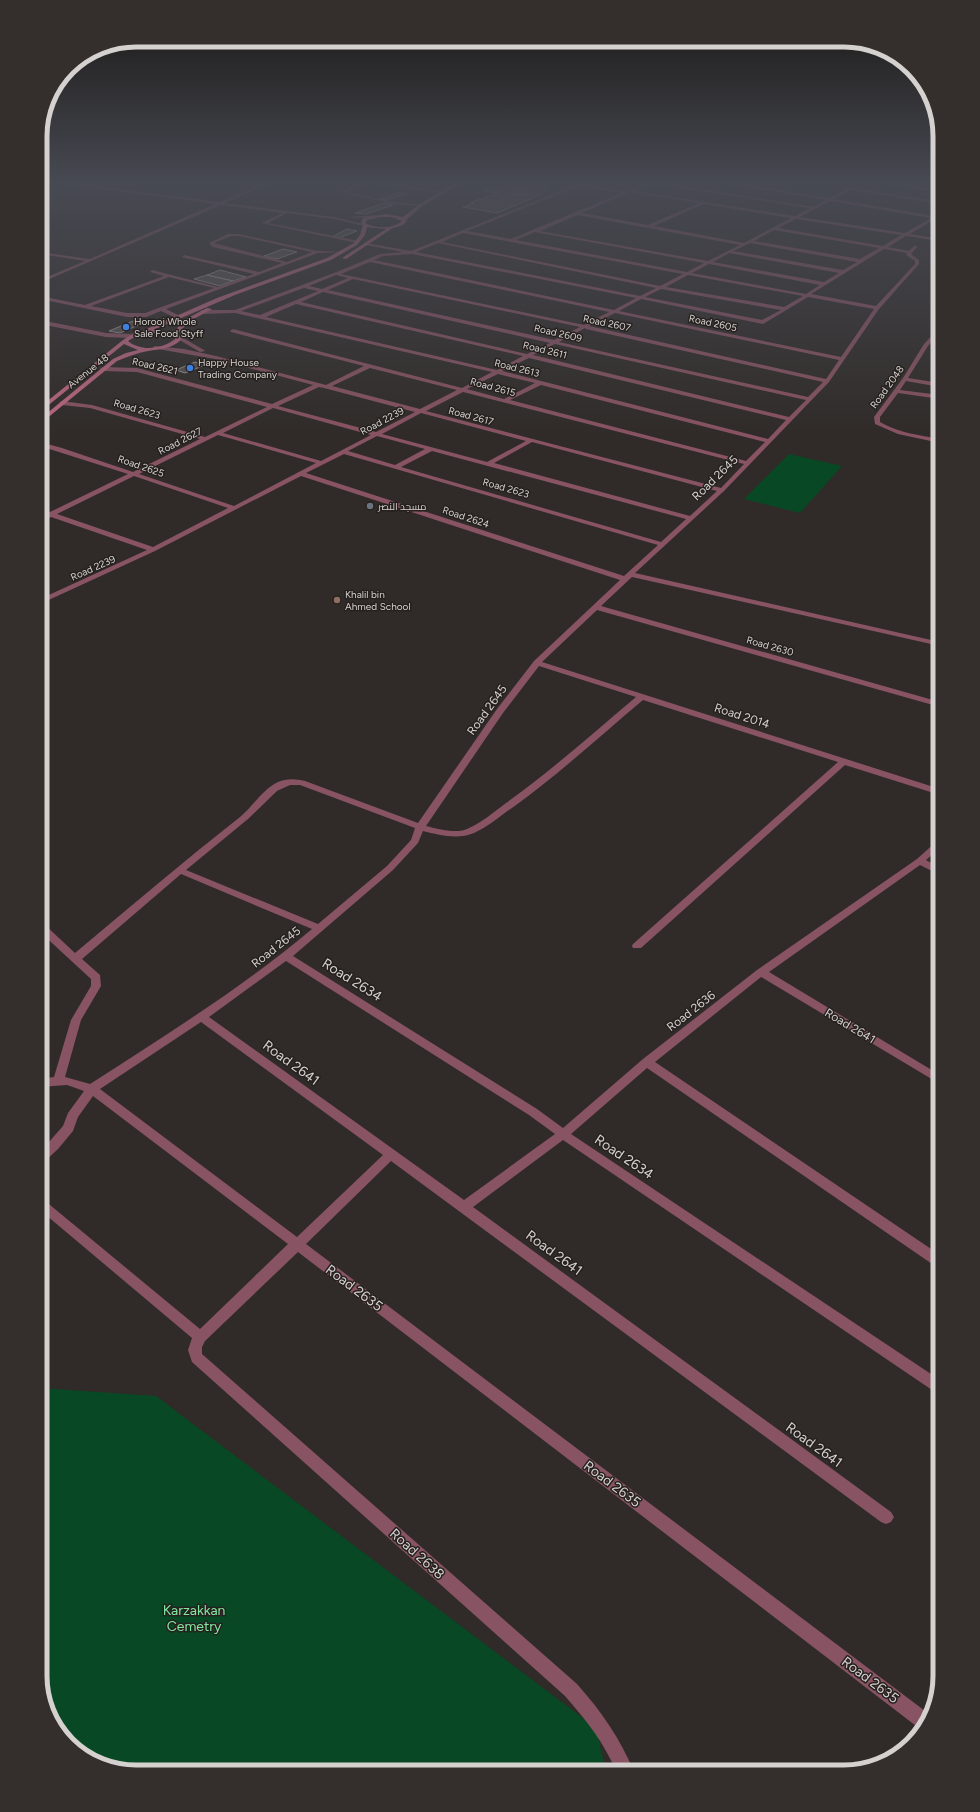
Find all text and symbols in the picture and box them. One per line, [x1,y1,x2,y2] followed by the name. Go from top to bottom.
[582,312,633,335] street label: Road 2607
[688,312,739,334] street label: Road 2605
[134,315,204,340] place label: Horooj Whole Sale Food Styff
[533,321,584,345] street label: Road 2609
[121,322,131,332] marker: Horooj Whole Sale Food Styff
[522,338,568,362] street label: Road 2611
[65,351,111,391] street label: Avenue 48
[131,354,179,378] street label: Road 2621
[198,356,278,381] place label: Happy House Trading Company
[493,356,541,380] street label: Road 2613
[185,363,195,373] marker: Happy House Trading Company
[867,363,907,411] street label: Road 2048
[469,375,517,399] street label: Road 2615
[112,396,162,422] street label: Road 2623
[358,404,406,438] street label: Road 2239
[447,404,496,428] street label: Road 2617
[156,424,205,458] street label: Road 2627
[116,452,166,480] street label: Road 2625
[689,453,741,503] street label: Road 2645
[481,475,531,501] street label: Road 2623
[377,500,426,513] place label: مسجد النصر
[365,501,375,511] marker: مسجد النصر
[441,503,491,531] street label: Road 2624
[69,552,118,584] street label: Road 2239
[345,588,411,613] place label: Khalil bin Ahmed School
[332,595,342,605] marker: Khalil bin Ahmed School
[745,633,795,659] street label: Road 2630
[464,682,510,738] street label: Road 2645
[713,700,772,732] street label: Road 2014
[249,923,303,971] street label: Road 2645
[319,955,385,1005] street label: Road 2634
[664,988,718,1034] street label: Road 2636
[822,1005,878,1047] street label: Road 2641
[259,1037,323,1089] street label: Road 2641
[591,1131,657,1183] street label: Road 2634
[522,1227,586,1279] street label: Road 2641
[322,1261,386,1315] street label: Road 2635
[782,1419,846,1471] street label: Road 2641
[580,1457,644,1511] street label: Road 2635
[386,1525,448,1583] street label: Road 2638
[163,1602,226,1635] park label: Karzakkan Cemetry
[838,1653,902,1707] street label: Road 2635

